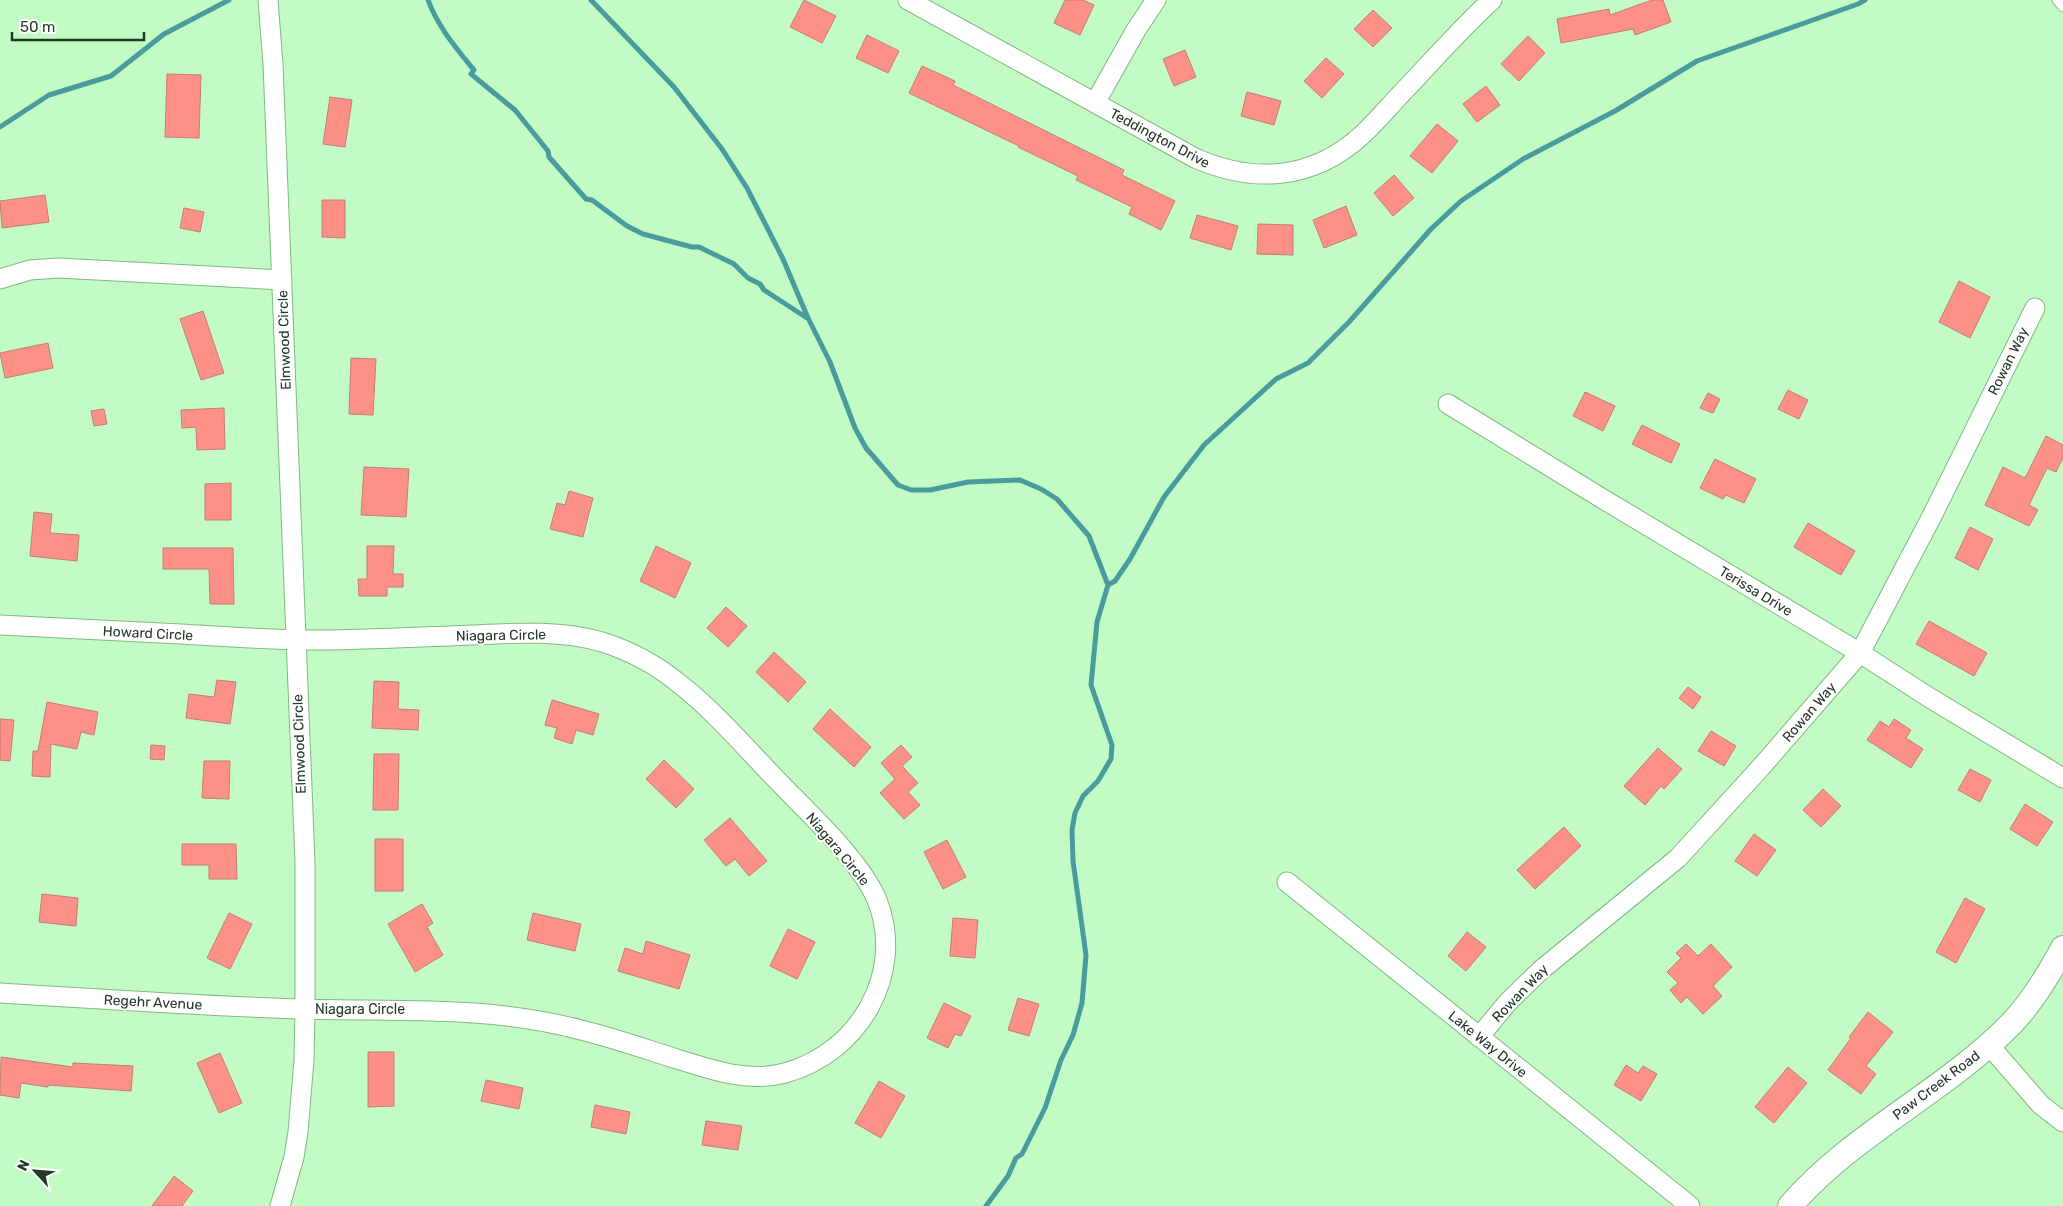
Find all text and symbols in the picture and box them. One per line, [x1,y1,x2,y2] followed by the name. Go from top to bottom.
[12,10,145,42] scale bar
[20,18,55,36] text: 50 m
[1107,105,1213,172] street label: Teddington Drive
[274,290,295,390] street label: Elmwood Circle
[1985,324,2032,398] street label: Rowan Way
[1716,563,1796,620] street label: Terissa Drive
[102,623,194,644] street label: Howard Circle
[456,626,546,645] street label: Niagara Circle
[1779,679,1840,746] street label: Rowan Way
[289,694,310,794] street label: Elmwood Circle
[802,809,873,889] street label: Niagara Circle
[1489,961,1552,1026] street label: Rowan Way
[103,991,203,1014] street label: Regehr Avenue
[315,1001,405,1018] street label: Niagara Circle
[1445,1007,1531,1081] street label: Lake Way Drive
[1889,1047,1983,1124] street label: Paw Creek Road
[10,1146,60,1196] north arrow
[14,1157,34,1174] text: N

